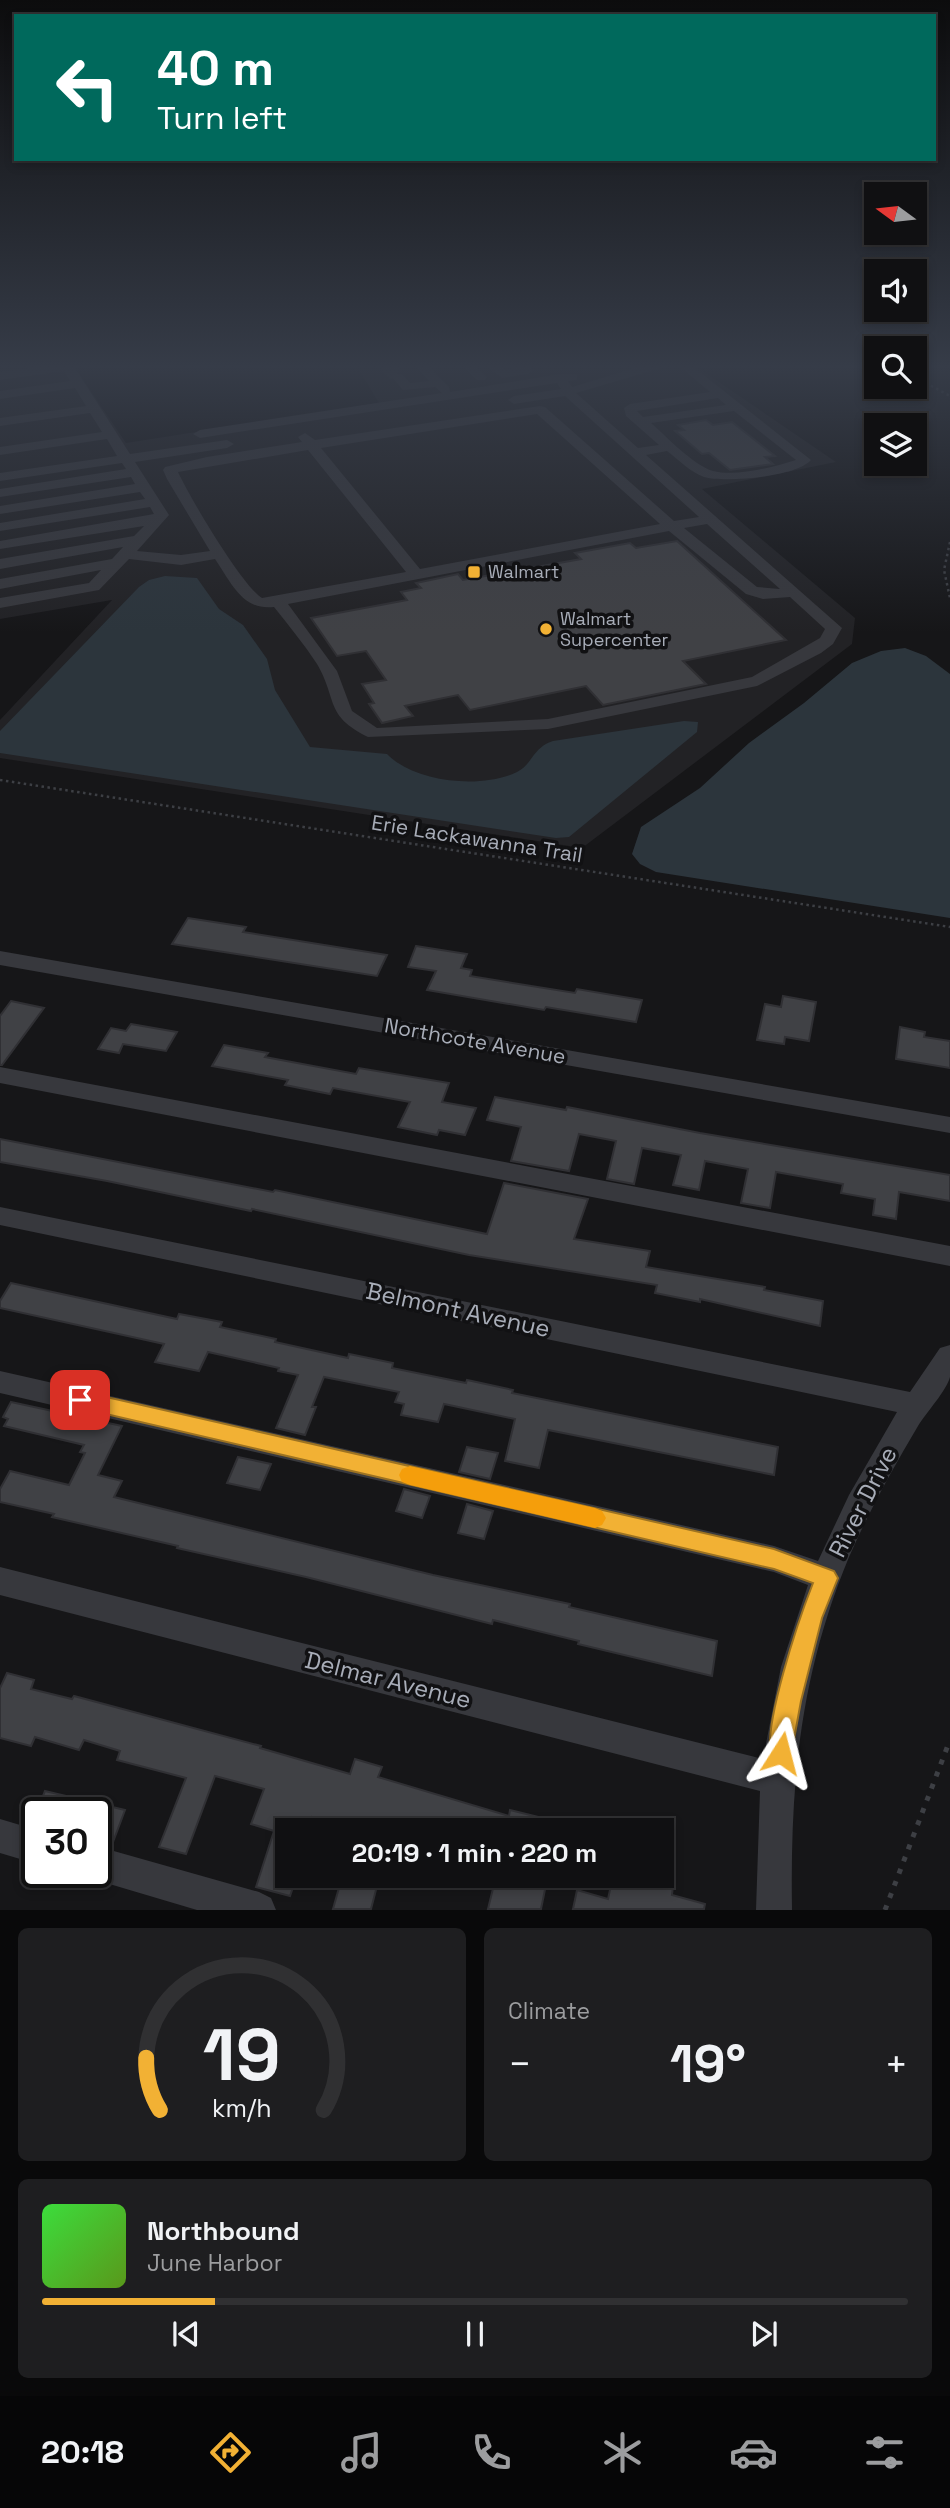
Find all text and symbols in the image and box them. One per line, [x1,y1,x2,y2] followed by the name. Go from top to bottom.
[157,37,274,99] text: 40 m
[42,42,133,133] icon: left
[157,98,287,138] text: Turn left
[864,182,928,245] north arrow
[864,182,927,476] map controls
[864,259,927,322] button: sound
[864,336,927,399] button: search
[864,413,927,476] button: layers
[488,560,559,583] place label: Walmart
[466,564,482,580] marker: Walmart
[560,607,669,651] place label: Walmart Supercenter
[538,621,554,637] marker: Walmart Supercenter
[370,808,585,869] street label: Erie Lackawanna Trail
[382,1011,568,1070] street label: Northcote Avenue
[363,1275,553,1344] street label: Belmont Avenue
[50,1370,110,1430] pin
[61,1381,99,1419] icon: arrive
[821,1441,904,1562] street label: River Drive
[302,1644,474,1715] street label: Delmar Avenue
[744,1716,818,1790] position arrow
[21,1797,112,1888] speed limit sign: 30
[352,1836,597,1870] text: 20:19 · 1 min · 220 m
[508,1996,590,2026] text: Climate
[203,2009,281,2102] text: 19
[670,2031,746,2097] text: 19°
[508,2040,532,2088] text: −
[884,2040,908,2088] text: +
[212,2092,272,2124] text: km/h
[147,2214,300,2248] text: Northbound
[147,2248,282,2278] text: June Harbor
[167,2315,205,2353] icon: previous
[456,2315,494,2353] icon: pause
[745,2315,783,2353] icon: next
[206,2428,255,2477] icon: directions
[337,2428,386,2477] icon: music
[467,2428,516,2477] icon: phone
[598,2428,647,2477] icon: climate
[729,2428,778,2477] icon: car
[860,2428,909,2477] icon: filters
[41,2432,124,2472] text: 20:18

